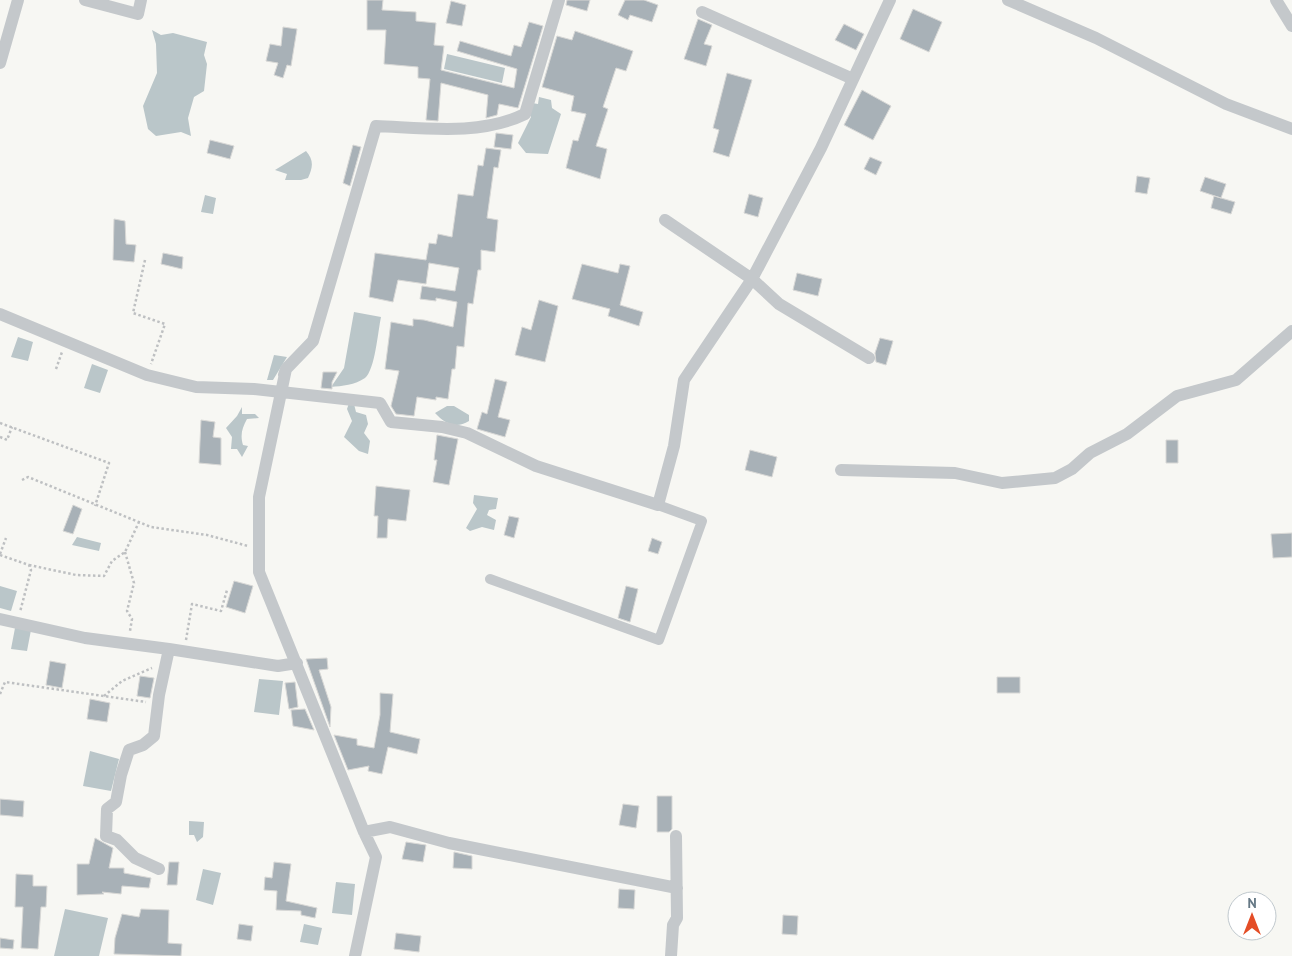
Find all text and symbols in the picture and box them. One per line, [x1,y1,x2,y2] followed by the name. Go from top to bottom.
[1227,891,1277,941] north arrow
[1247,894,1257,912] text: N

